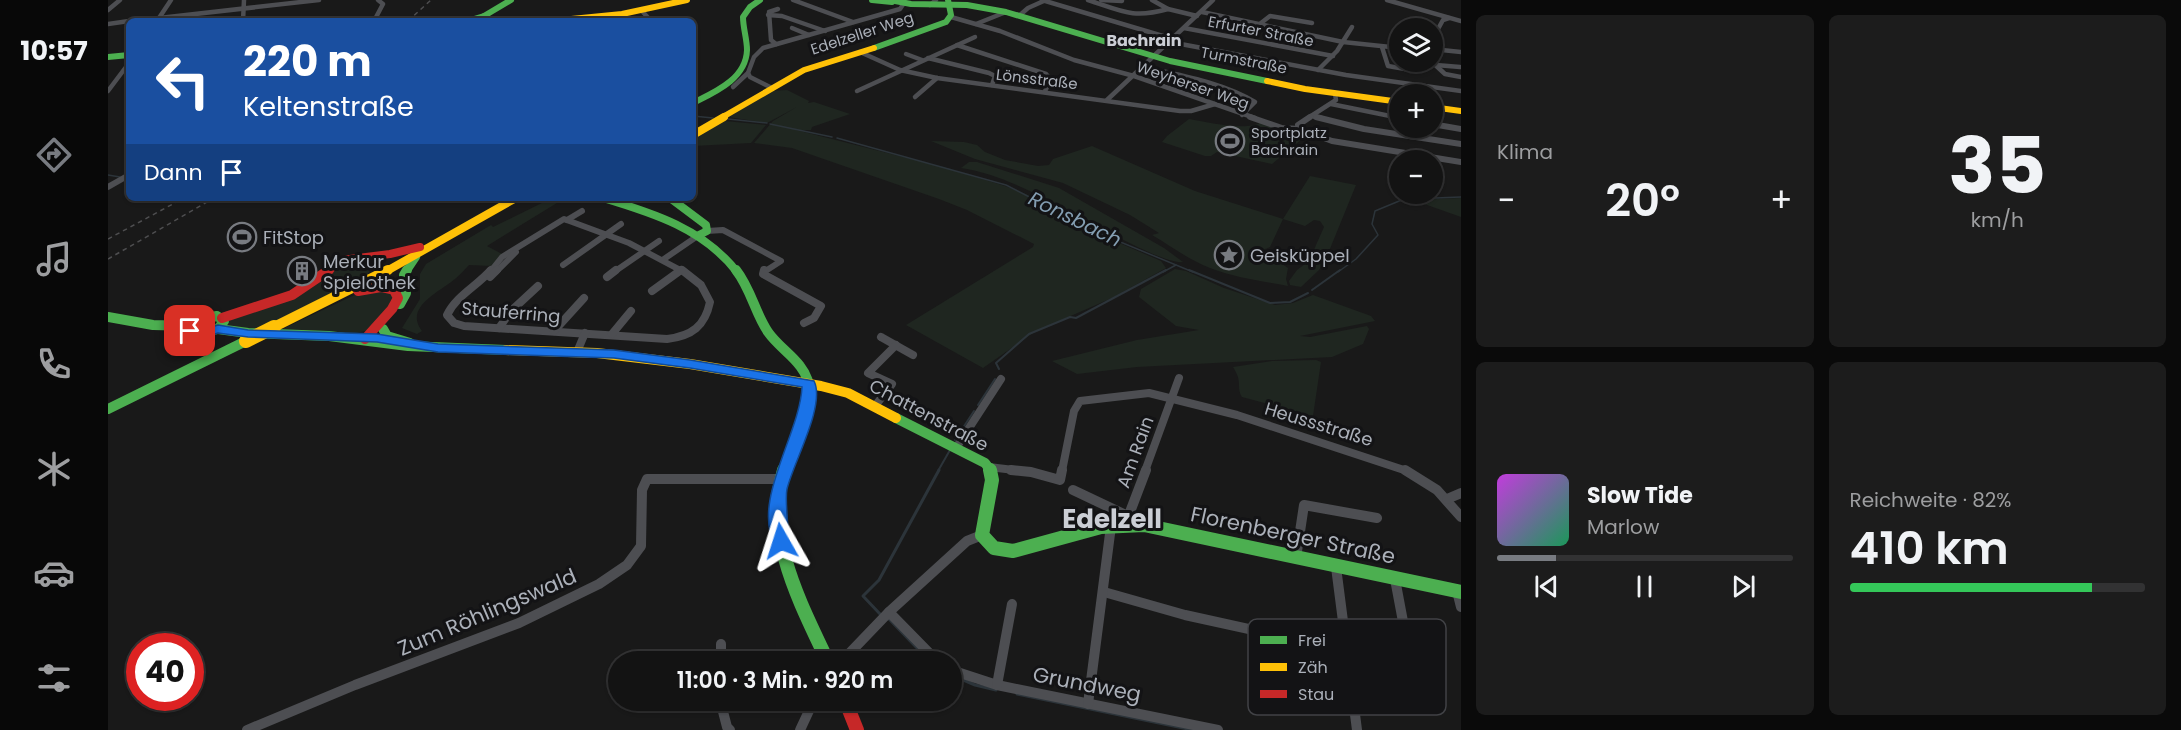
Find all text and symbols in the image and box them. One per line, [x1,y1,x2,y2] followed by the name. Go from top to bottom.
[808,6,916,60] street label: Edelzeller Weg
[1206,10,1316,52] street label: Erfurter Straße
[1389,18,1443,204] map controls
[1389,18,1443,72] button: layers
[1106,29,1182,52] district label: Bachrain
[20,32,88,69] text: 10:57
[243,32,372,91] text: 220 m
[1199,41,1289,79] street label: Turmstraße
[144,42,222,120] icon: left
[1134,56,1252,114] street label: Weyherser Weg
[995,64,1079,94] street label: Lönsstraße
[1389,84,1443,138] button: +
[243,88,414,125] text: Keltenstraße
[1948,111,2046,220] text: 35
[1251,122,1327,160] place label: Sportplatz Bachrain
[1214,125,1246,157] sports icon: Sportplatz Bachrain
[33,134,75,176] icon: directions
[1497,138,1553,166] text: Klima
[1389,150,1443,204] button: −
[215,156,248,189] icon: arrive
[144,157,203,188] text: Dann
[1605,169,1680,232] text: 20°
[1497,177,1515,224] text: −
[1770,177,1793,224] text: +
[1024,184,1126,254] water label: Ronsbach
[1971,206,2024,234] text: km/h
[226,221,258,253] sports icon: FitStop
[263,225,324,250] place label: FitStop
[33,238,75,280] icon: music
[1213,239,1245,271] place icon: Geisküppel
[1250,243,1350,268] place label: Geisküppel
[323,249,417,295] place label: Merkur Spielothek
[286,255,318,287] building icon: Merkur Spielothek
[460,295,562,329] street label: Stauferring
[164,305,215,356] pin
[173,314,206,347] icon: arrive
[33,343,75,385] icon: phone
[865,373,993,457] street label: Chattenstraße
[1262,396,1376,452] street label: Heussstraße
[1111,413,1159,491] street label: Am Rain
[33,448,75,490] icon: climate
[1587,480,1693,511] text: Slow Tide
[1850,486,2012,514] text: Reichweite · 82%
[1188,499,1398,571] street label: Florenberger Straße
[1062,501,1162,537] district label: Edelzell
[749,509,813,573] position arrow
[1587,513,1659,541] text: Marlow
[1850,517,2009,580] text: 410 km
[33,552,75,594] icon: car
[393,561,581,663] street label: Zum Röhlingswald
[1530,570,1563,603] icon: previous
[1628,570,1661,603] icon: pause
[1727,570,1760,603] icon: next
[1248,619,1446,715] legend
[1298,629,1326,652] text: Frei
[126,633,204,711] speed limit sign: 40
[1298,656,1328,679] text: Zäh
[33,657,75,699] icon: filters
[1030,659,1144,709] street label: Grundweg
[677,665,893,696] text: 11:00 · 3 Min. · 920 m
[1298,683,1334,706] text: Stau

